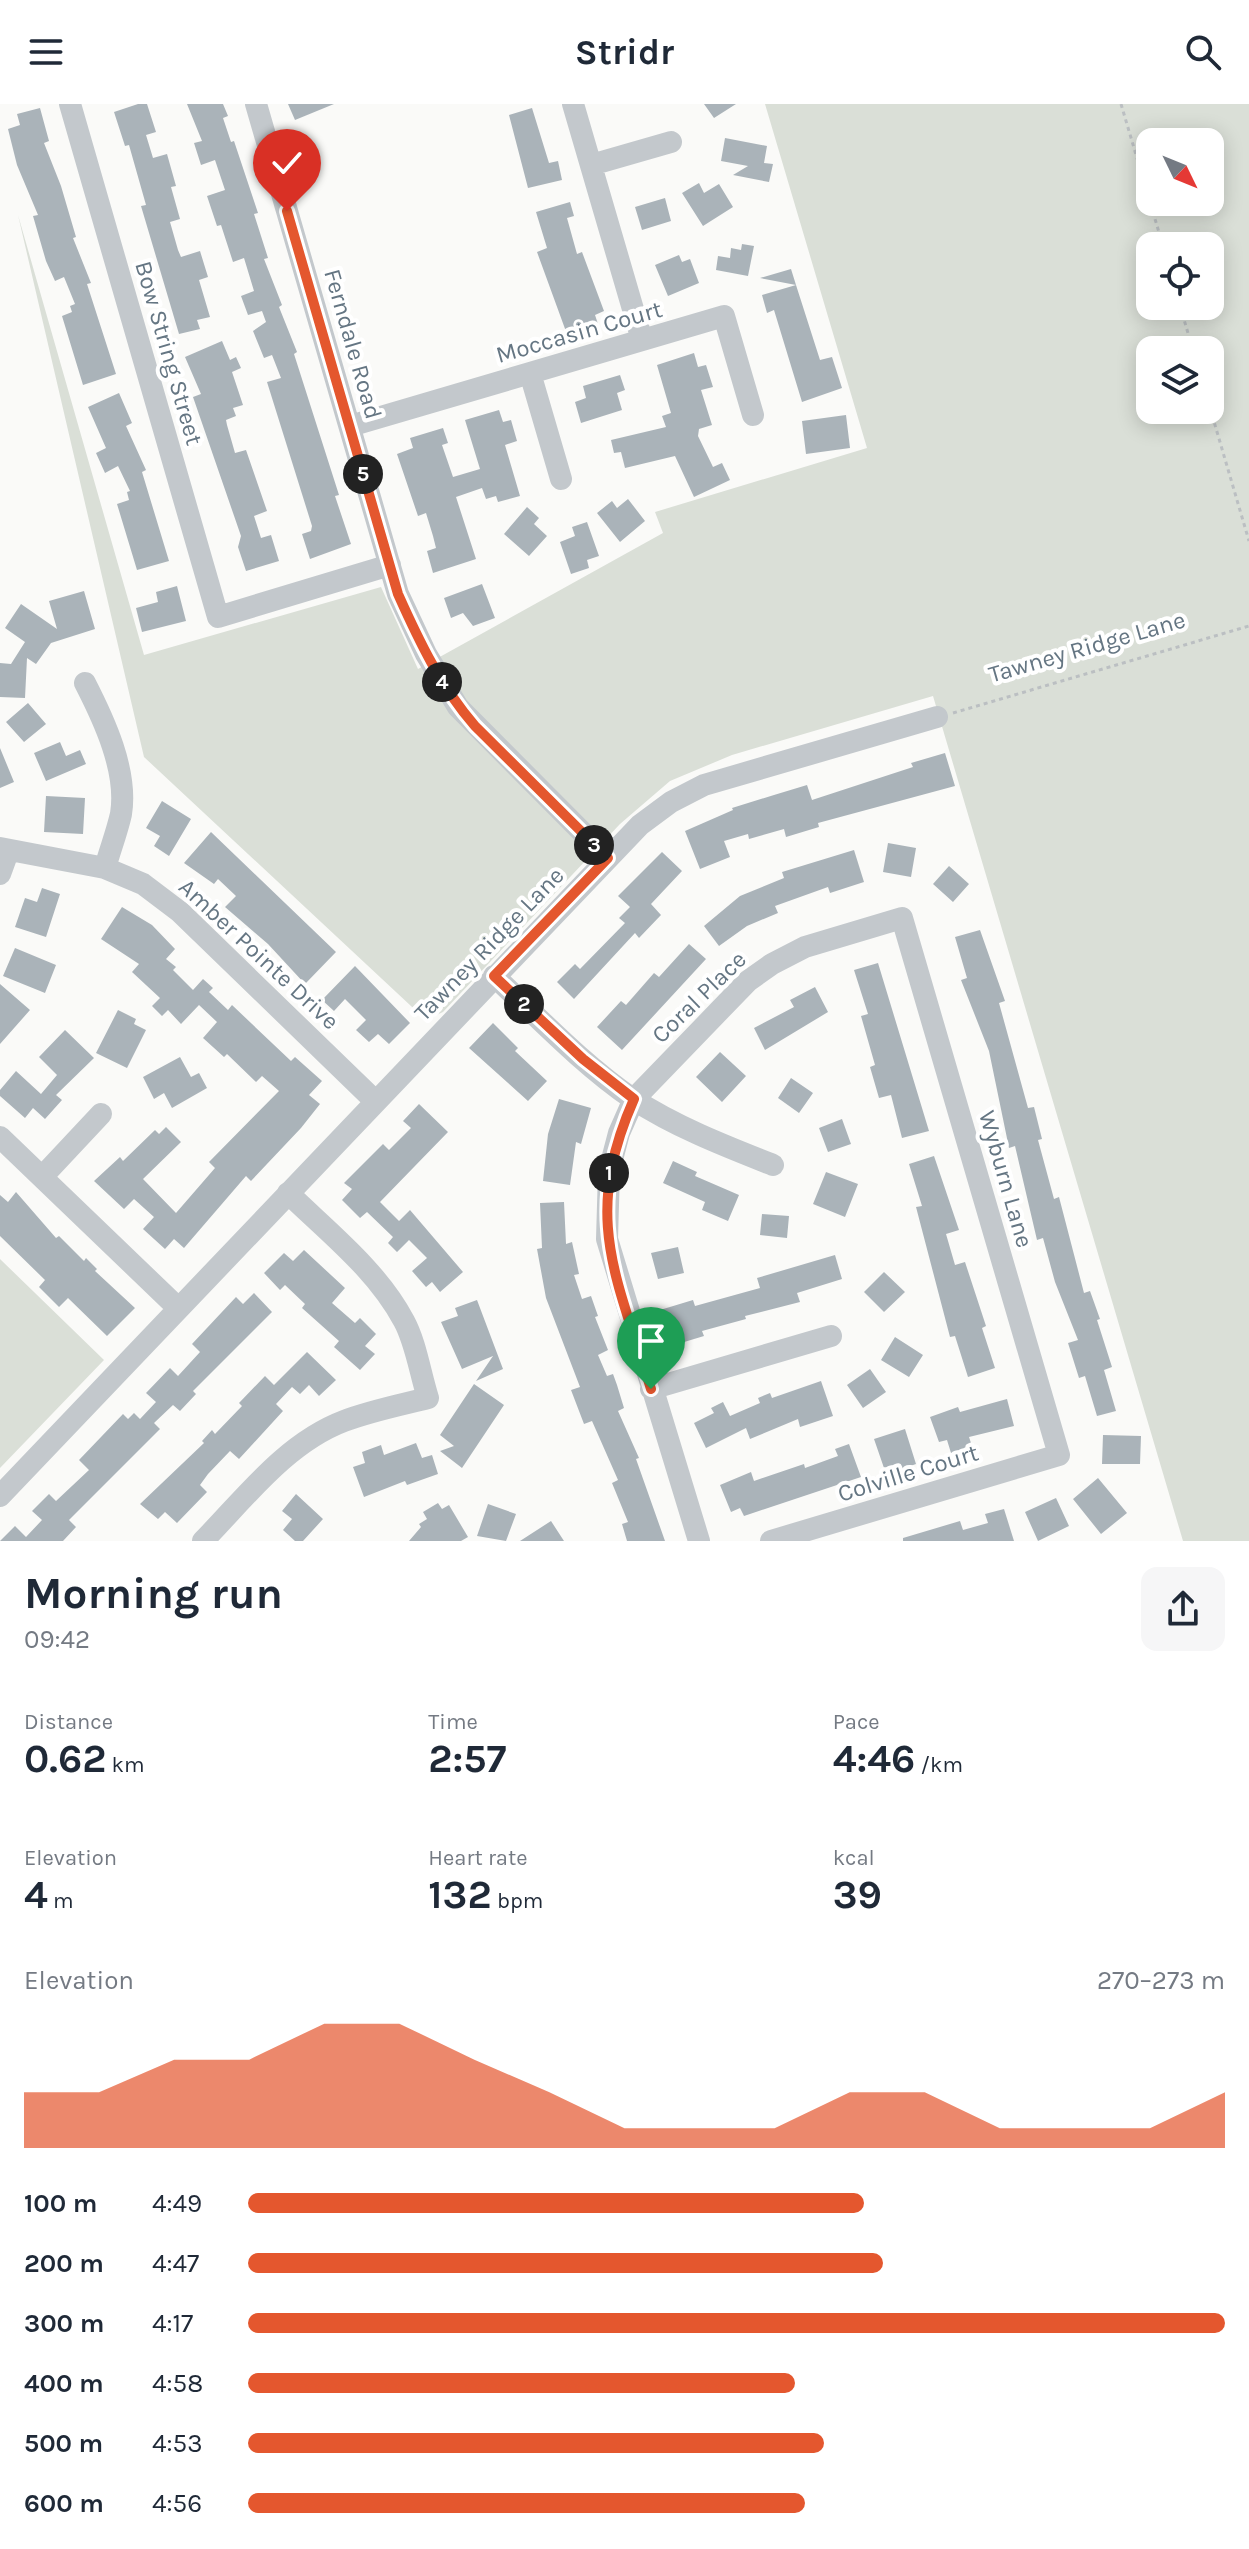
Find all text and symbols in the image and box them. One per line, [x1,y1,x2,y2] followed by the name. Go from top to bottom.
[24,30,68,74] icon: menu
[1181,30,1225,74] icon: search
[575,31,674,73] text: Stridr
[1136,128,1224,216] north arrow
[1136,128,1224,424] map controls
[253,129,321,211] pin
[265,141,309,185] icon: check
[1136,232,1224,320] button: locate
[129,258,209,448] street label: Bow String Street
[318,266,388,422] street label: Ferndale Road
[493,295,665,369] street label: Moccasin Court
[1136,336,1224,424] button: layers
[343,454,383,494] pin: 5
[357,461,369,487] text: 5
[986,606,1188,688] street label: Tawney Ridge Lane
[422,662,462,702] pin: 4
[435,669,449,695] text: 4
[574,825,614,865] pin: 3
[587,832,601,858] text: 3
[408,861,570,1027] street label: Tawney Ridge Lane
[173,873,345,1035] street label: Amber Pointe Drive
[646,945,752,1049] street label: Coral Place
[504,984,544,1024] pin: 2
[517,991,531,1017] text: 2
[973,1107,1039,1251] street label: Wyburn Lane
[589,1153,629,1193] pin: 1
[605,1160,613,1186] text: 1
[617,1307,685,1389] pin
[629,1319,673,1363] icon: arrive
[834,1438,982,1508] street label: Colville Court
[1141,1567,1225,1651] button: share
[24,1568,283,1619] text: Morning run
[24,1624,90,1655] text: 09:42
[24,1709,113,1735] text: Distance
[428,1709,478,1735] text: Time
[833,1709,880,1735] text: Pace
[24,1735,106,1782] text: 0.62
[428,1735,507,1782] text: 2:57
[833,1735,915,1782] text: 4:46
[106,1752,145,1778] text: km
[915,1752,963,1778] text: /km
[24,1845,117,1871] text: Elevation
[428,1845,528,1871] text: Heart rate
[833,1845,875,1871] text: kcal
[24,1871,48,1918] text: 4
[428,1871,492,1918] text: 132
[833,1871,882,1918] text: 39
[48,1888,74,1914] text: m
[492,1888,543,1914] text: bpm
[24,1965,134,1996] text: Elevation
[1097,1965,1225,1996] text: 270–273 m
[24,2188,97,2219] text: 100 m
[152,2188,202,2219] text: 4:49
[24,2248,104,2279] text: 200 m
[152,2248,199,2279] text: 4:47
[24,2308,104,2339] text: 300 m
[152,2308,193,2339] text: 4:17
[24,2368,104,2399] text: 400 m
[152,2368,203,2399] text: 4:58
[24,2428,103,2459] text: 500 m
[152,2428,203,2459] text: 4:53
[24,2488,104,2519] text: 600 m
[152,2488,202,2519] text: 4:56

